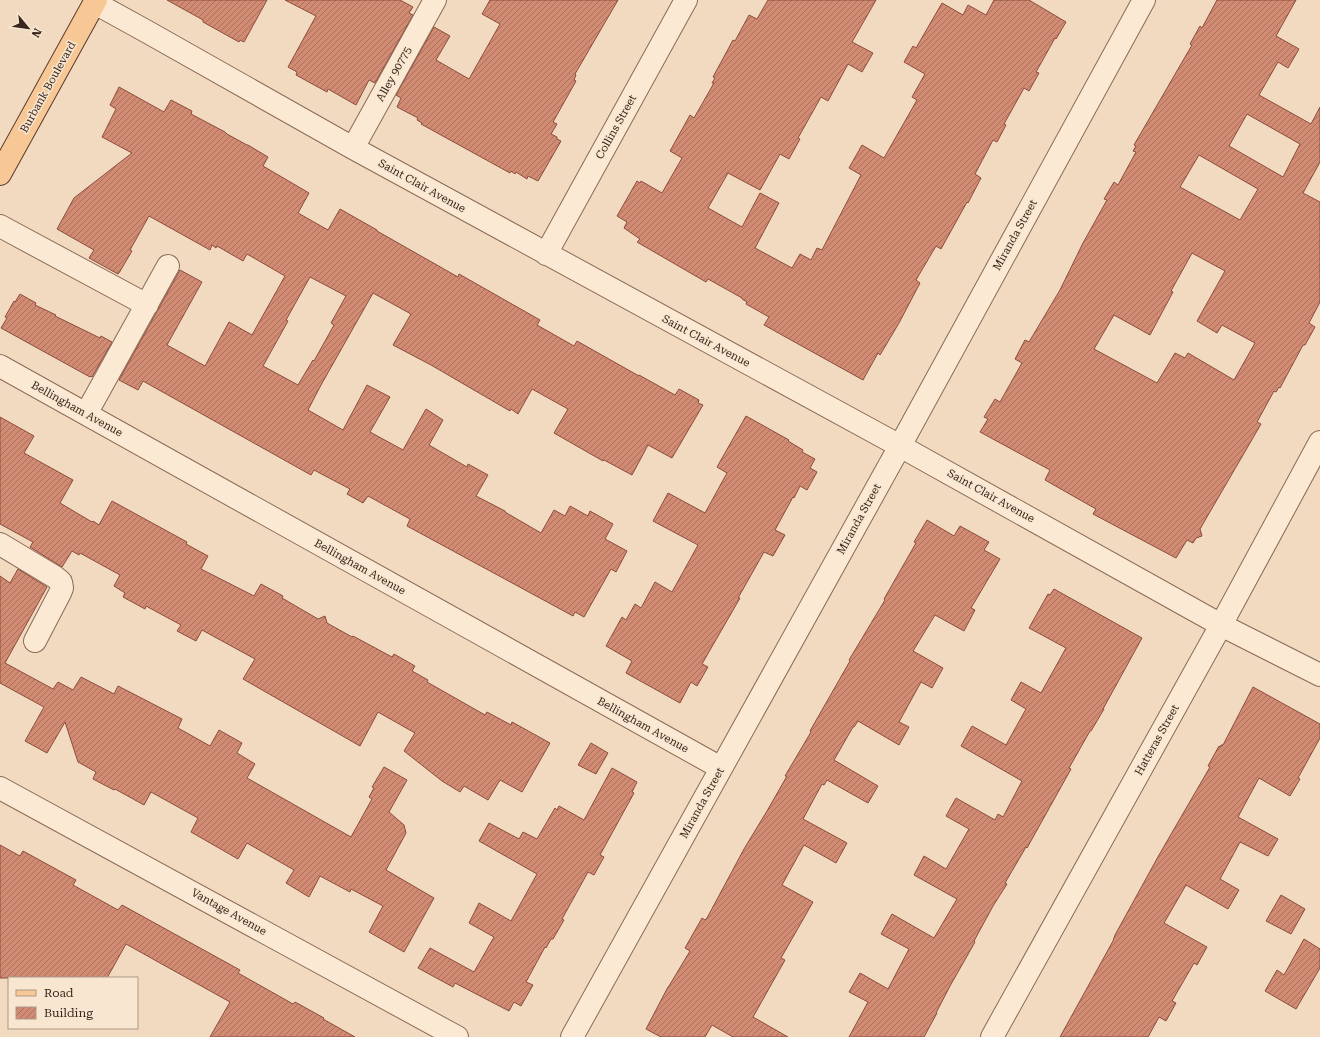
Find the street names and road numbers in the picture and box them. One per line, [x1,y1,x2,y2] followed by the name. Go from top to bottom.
[18,39,78,135] street label: Burbank Boulevard
[374,44,414,104] street label: Alley 90775
[593,93,639,161] street label: Collins Street
[376,157,468,215] street label: Saint Clair Avenue
[990,197,1040,273] street label: Miranda Street
[660,312,752,370] street label: Saint Clair Avenue
[29,379,125,439] street label: Bellingham Avenue
[945,467,1037,525] street label: Saint Clair Avenue
[834,481,884,557] street label: Miranda Street
[312,537,408,597] street label: Bellingham Avenue
[595,695,691,755] street label: Bellingham Avenue
[1132,702,1182,778] street label: Hatteras Street
[677,765,727,841] street label: Miranda Street
[189,886,269,938] street label: Vantage Avenue

